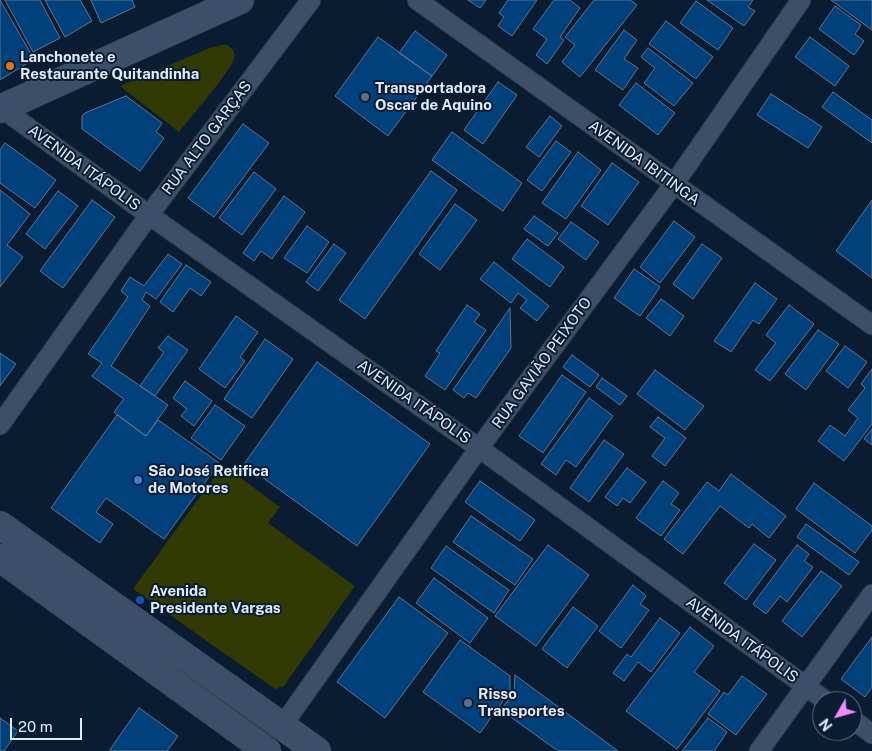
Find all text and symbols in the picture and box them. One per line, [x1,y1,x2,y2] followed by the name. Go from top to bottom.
[20,48,199,83] place label: Lanchonete e Restaurante Quitandinha
[4,60,16,72] marker: Lanchonete e Restaurante Quitandinha
[158,78,256,198] street label: RUA ALTO GARÇAS
[375,79,492,114] place label: Transportadora Oscar de Aquino
[359,91,371,103] marker: Transportadora Oscar de Aquino
[585,117,703,209] street label: AVENIDA IBITINGA
[24,121,144,215] street label: AVENIDA ITÁPOLIS
[488,294,596,432] street label: RUA GAVIÃO PEIXOTO
[354,356,474,448] street label: AVENIDA ITÁPOLIS
[148,462,269,497] place label: São José Retifica de Motores
[132,474,144,486] marker: São José Retifica de Motores
[150,582,281,617] place label: Avenida Presidente Vargas
[682,593,802,687] street label: AVENIDA ITÁPOLIS
[134,594,146,606] marker: Avenida Presidente Vargas
[478,685,565,720] place label: Risso Transportes
[812,691,862,741] north arrow
[462,697,474,709] marker: Risso Transportes
[12,708,85,740] scale bar
[816,715,836,734] text: N
[18,718,53,735] text: 20 m

